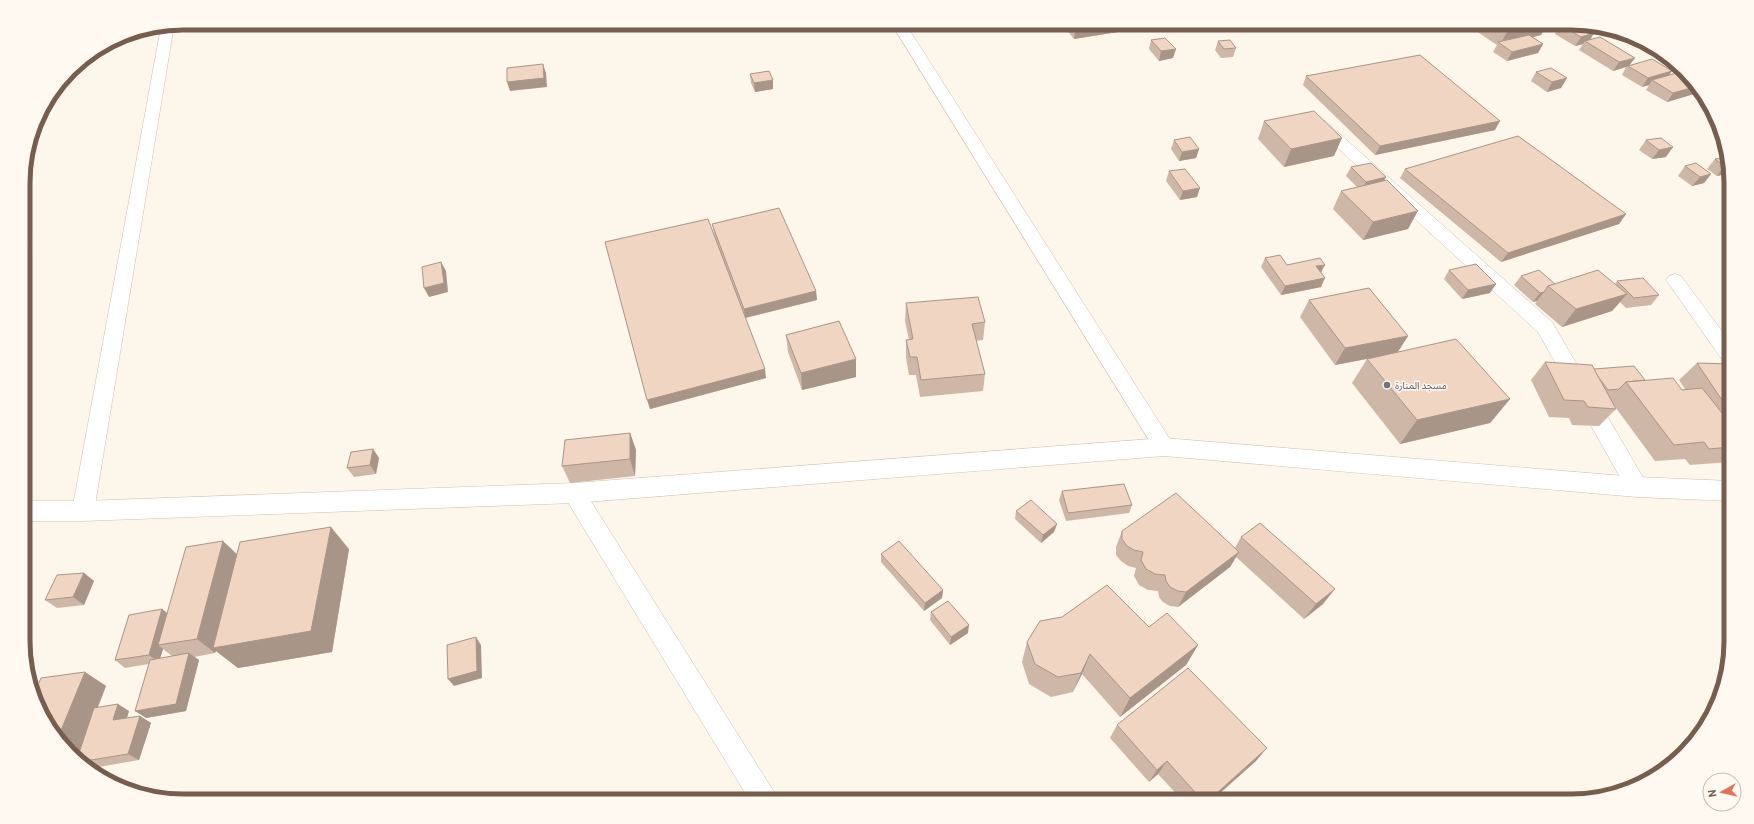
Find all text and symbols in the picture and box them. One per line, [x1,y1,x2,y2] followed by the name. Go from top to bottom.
[1395,379,1447,392] place label: مسجد المنارة
[1382,380,1392,390] marker: مسجد المنارة
[1702,772,1742,812] north arrow
[1705,789,1719,798] text: N

